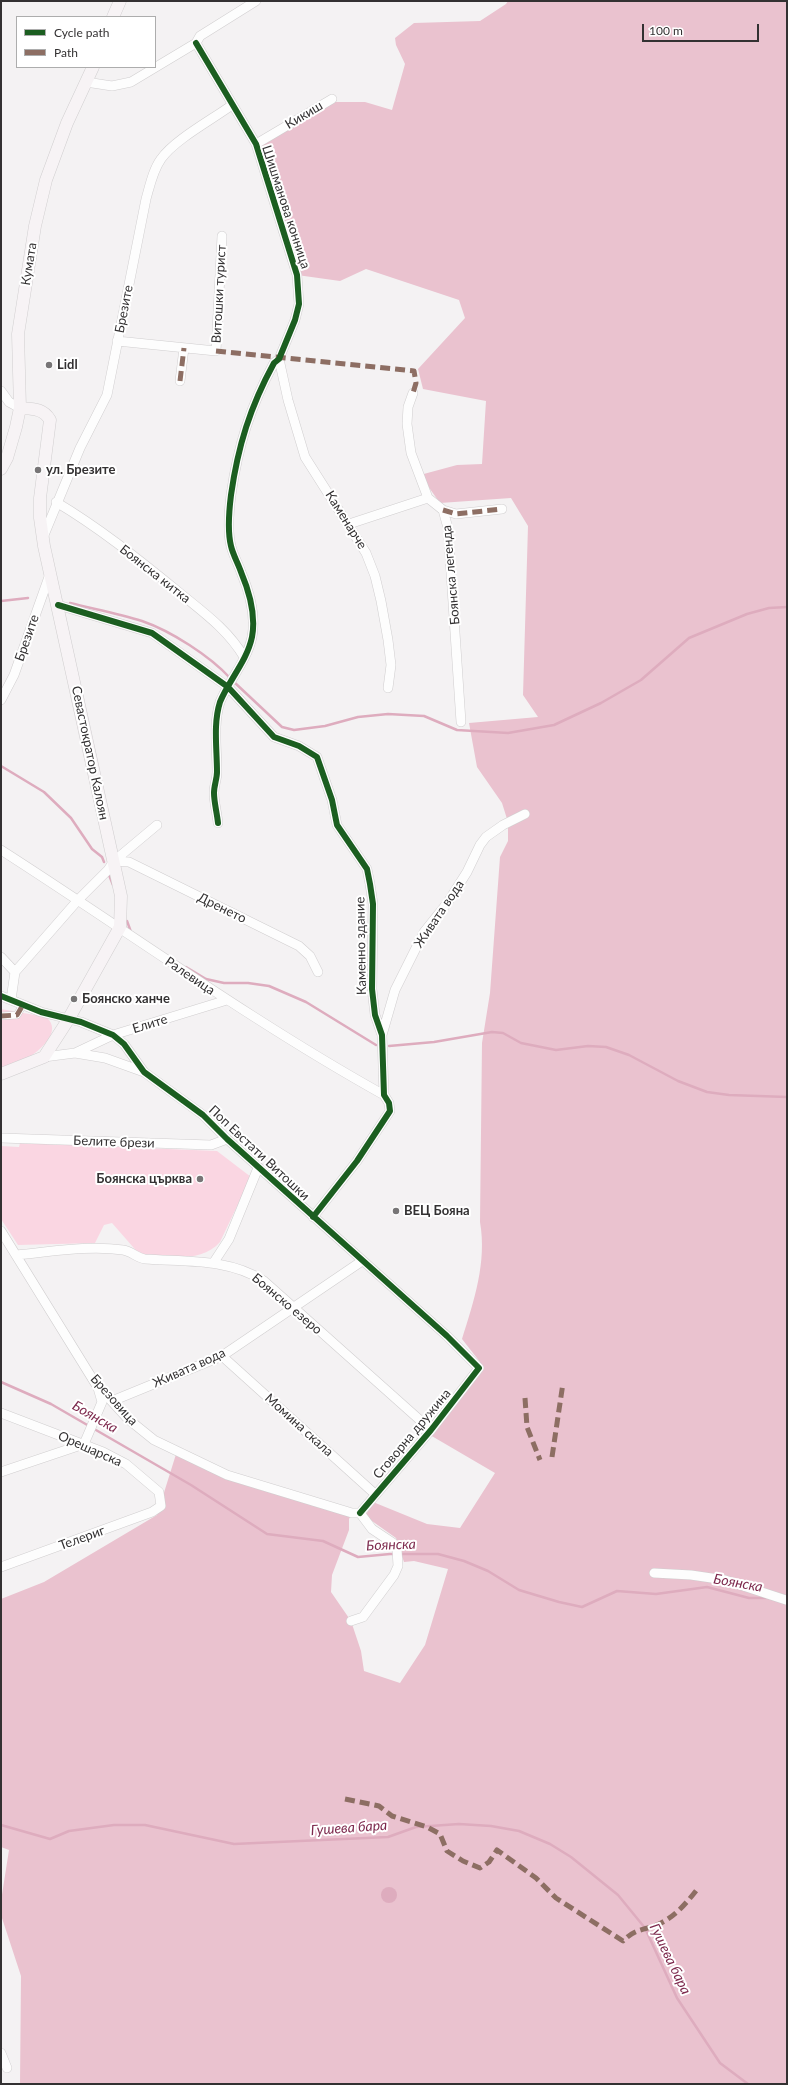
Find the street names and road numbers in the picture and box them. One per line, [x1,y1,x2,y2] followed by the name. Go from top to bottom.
[282,98,326,132] street label: Кикиш
[259,143,313,271] street label: Шишманова конница
[18,241,40,287] street label: Кумата
[209,244,229,344] street label: Витошки турист
[112,284,136,334] street label: Брезите
[322,488,370,552] street label: Каменарче
[439,525,463,625] street label: Боянска легенда
[116,541,194,607] street label: Боянска китка
[12,612,42,664] street label: Брезите
[68,685,112,821] street label: Севастократор Калоян
[411,877,467,951] street label: Живата вода
[195,890,249,926] street label: Дренето
[352,897,370,995] street label: Каменно здание
[162,954,218,998] street label: Ралевица
[131,1011,169,1037] street label: Елите
[205,1102,313,1204] street label: Поп Евстати Витошки
[73,1133,155,1151] street label: Белите брези
[249,1270,325,1338] street label: Боянско езеро
[150,1345,228,1391] street label: Живата вода
[87,1371,141,1429] street label: Брезовица
[370,1386,454,1482] street label: Сговорна дружина
[262,1390,336,1460] street label: Момина скала
[56,1428,124,1470] street label: Орешарска
[57,1523,107,1553] street label: Телериг

